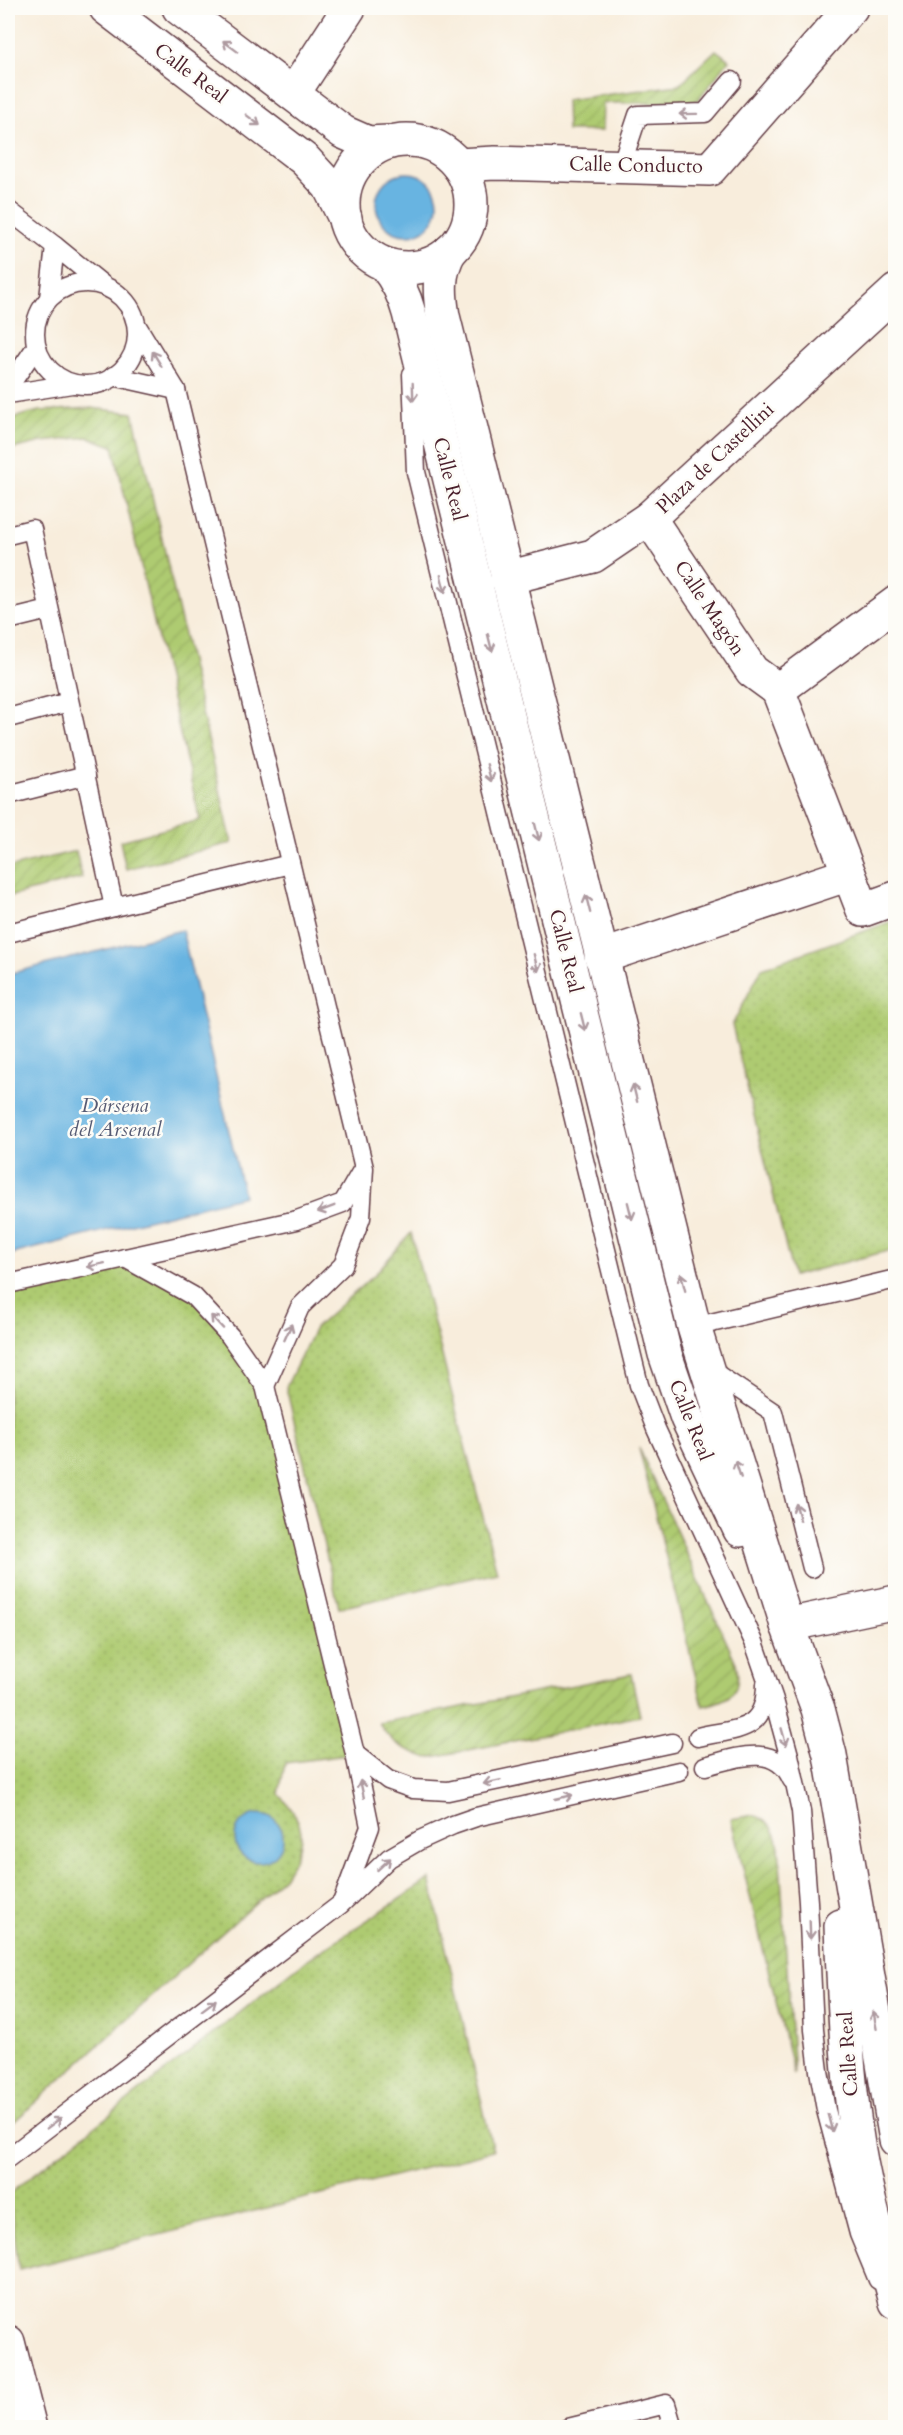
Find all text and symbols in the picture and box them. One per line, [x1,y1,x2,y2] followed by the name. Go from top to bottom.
[149,37,233,109] street label: Calle Real
[222,39,238,52] one-way arrow
[679,108,699,119] one-way arrow
[244,113,260,126] one-way arrow
[569,150,703,180] street label: Calle Conducto
[151,351,163,368] one-way arrow
[407,382,418,402] one-way arrow
[650,396,780,520] street label: Plaza de Castellini
[427,434,473,524] street label: Calle Real
[668,555,752,661] street label: Calle Magón
[438,574,450,593] one-way arrow
[485,633,497,652] one-way arrow
[484,763,496,782] one-way arrow
[531,822,543,841] one-way arrow
[582,895,593,914] one-way arrow
[543,906,589,996] street label: Calle Real
[530,953,542,972] one-way arrow
[578,1012,590,1031] one-way arrow
[629,1084,641,1103] one-way arrow
[68,1091,163,1144] water label: Dársena del Arsenal
[624,1201,636,1220] one-way arrow
[317,1205,336,1216] one-way arrow
[87,1259,106,1271] one-way arrow
[676,1273,688,1292] one-way arrow
[210,1315,224,1330] one-way arrow
[283,1324,295,1342] one-way arrow
[663,1375,719,1465] street label: Calle Real
[732,1460,743,1479] one-way arrow
[792,1503,803,1522] one-way arrow
[779,1727,790,1746] one-way arrow
[483,1776,502,1788] one-way arrow
[356,1779,367,1799] one-way arrow
[555,1791,574,1803] one-way arrow
[376,1857,391,1871] one-way arrow
[804,1919,815,1939] one-way arrow
[201,1998,217,2011] one-way arrow
[832,2011,864,2097] street label: Calle Real
[869,2011,880,2030] one-way arrow
[824,2114,836,2133] one-way arrow
[46,2117,62,2130] one-way arrow

